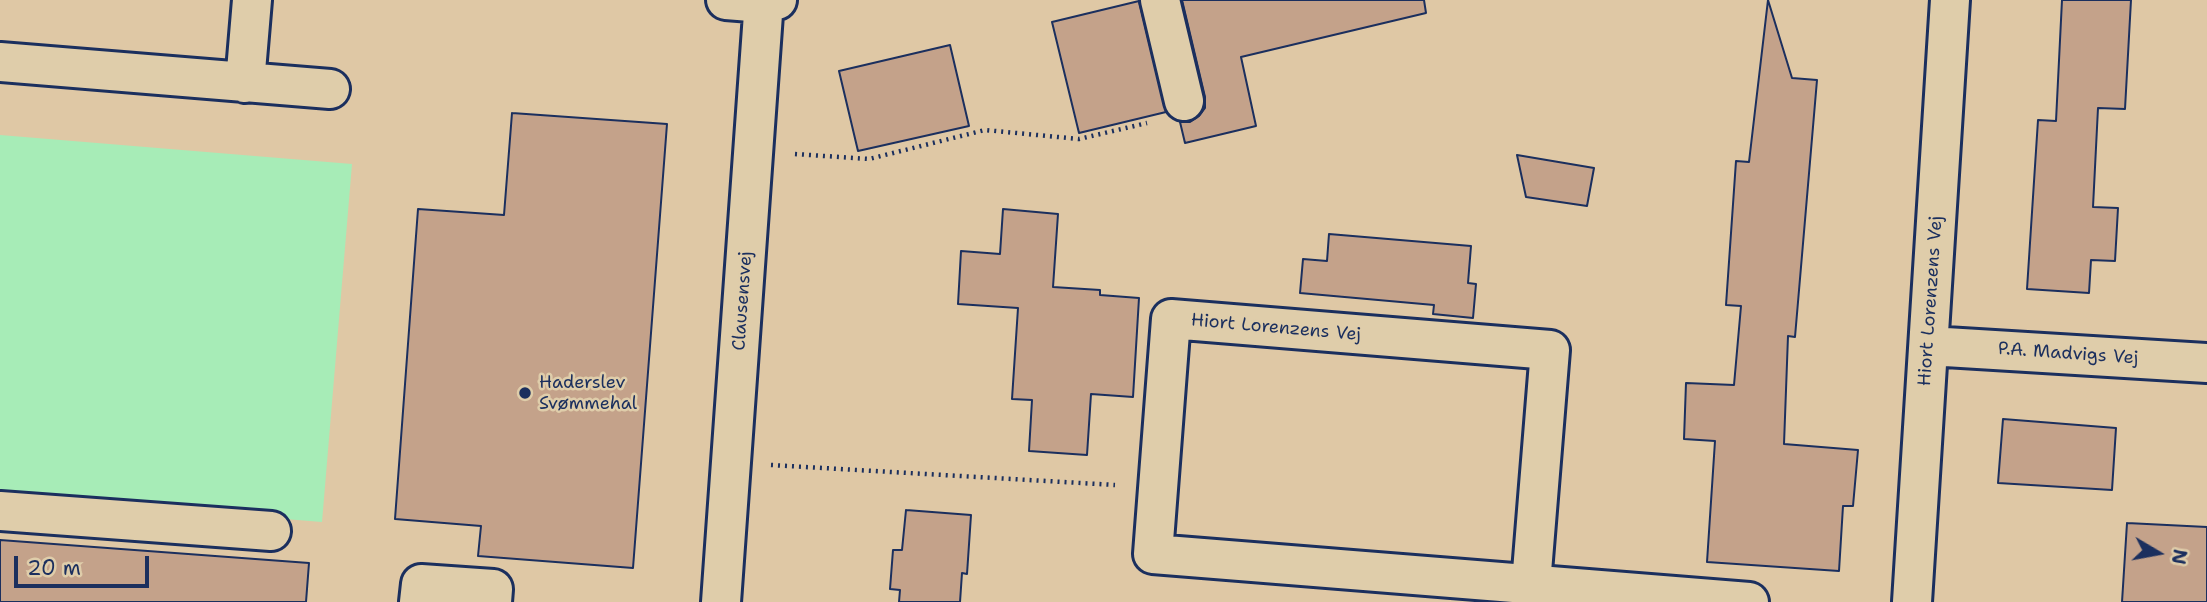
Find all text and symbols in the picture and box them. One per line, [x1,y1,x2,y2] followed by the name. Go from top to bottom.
[1914,215,1948,387] street label: Hiort Lorenzens Vej
[729,251,757,351] street label: Clausensvej
[1190,310,1362,346] street label: Hiort Lorenzens Vej
[1997,338,2139,370] street label: P.A. Madvigs Vej
[539,372,637,414] place label: Haderslev Svømmehal
[517,385,533,401] marker: Haderslev Svømmehal
[2123,518,2193,588] north arrow
[18,542,152,586] scale bar
[2166,547,2193,566] text: N
[27,554,81,582] text: 20 m

